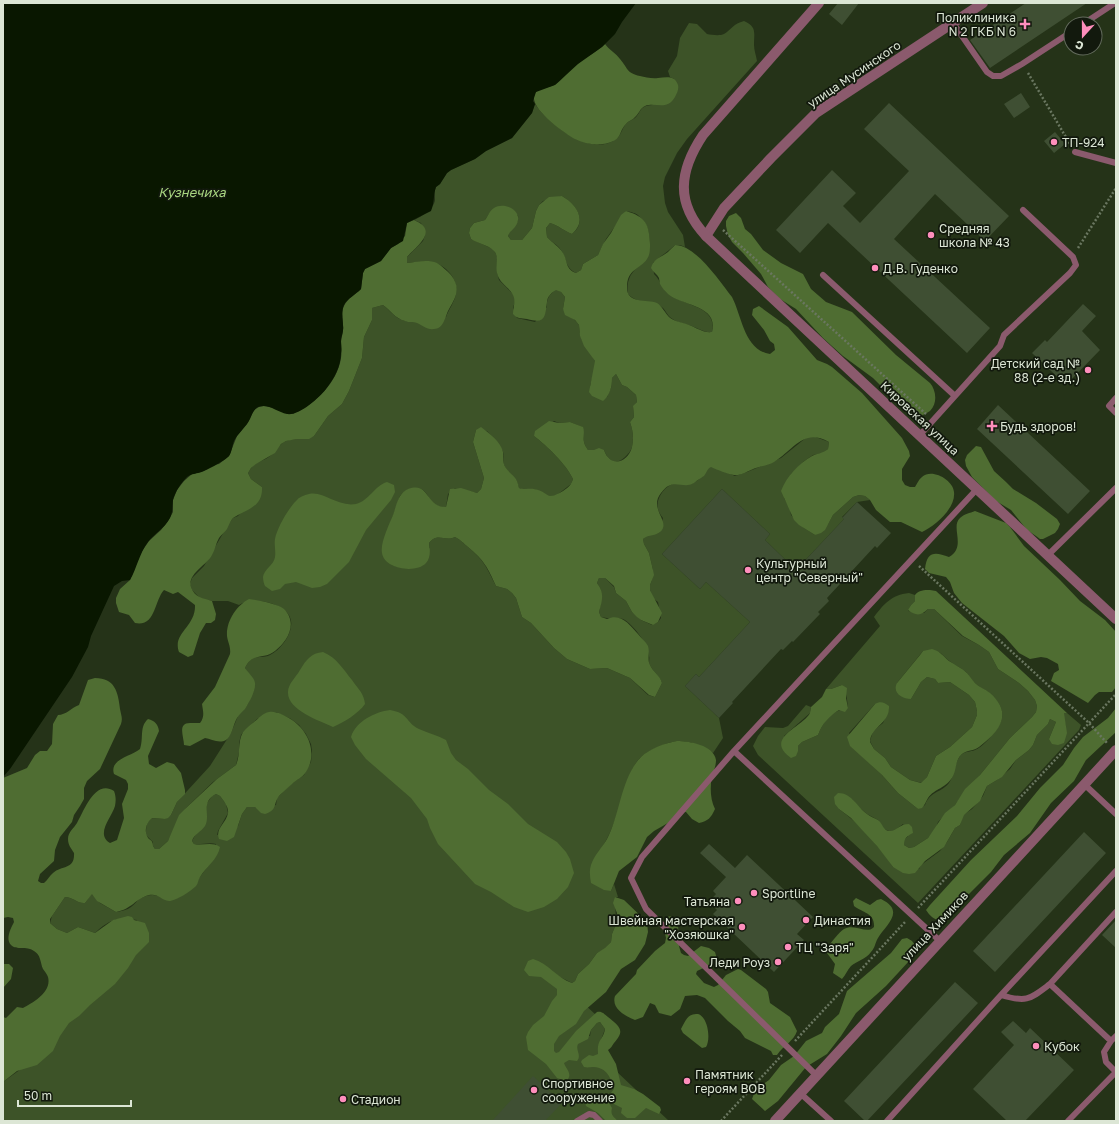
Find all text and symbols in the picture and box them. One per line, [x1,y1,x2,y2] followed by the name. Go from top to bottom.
[936,10,1016,39] place label: Поликлиника N 2 ГКБ N 6
[1063,16,1103,56] north arrow
[1019,18,1031,30] marker: Поликлиника N 2 ГКБ N 6
[805,37,903,111] street label: улица Мусинского
[1073,38,1085,53] text: С
[1062,135,1105,150] place label: ТП-924
[1049,137,1059,147] marker: ТП-924
[158,184,226,200] water label: Кузнечиха
[939,221,1010,250] place label: Средняя школа № 43
[926,230,936,240] marker: Средняя школа № 43
[883,261,958,276] place label: Д.В. Гуденко
[870,263,880,273] marker: Д.В. Гуденко
[991,356,1080,385] place label: Детский сад № 88 (2-е зд.)
[1083,365,1093,375] marker: Детский сад № 88 (2-е зд.)
[878,378,962,458] street label: Кировская улица
[1000,419,1076,434] place label: Будь здоров!
[987,421,997,431] marker: Будь здоров!
[756,556,863,585] place label: Культурный центр "Северный"
[743,565,753,575] marker: Культурный центр "Северный"
[762,886,815,901] place label: Sportline
[749,888,759,898] marker: Sportline
[899,888,971,964] street label: улица Химиков
[684,894,730,909] place label: Татьяна
[733,896,743,906] marker: Татьяна
[608,913,734,942] place label: Швейная мастерская "Хозяюшка"
[814,913,871,928] place label: Династия
[801,915,811,925] marker: Династия
[737,922,747,932] marker: Швейная мастерская "Хозяюшка"
[796,940,854,955] place label: ТЦ "Заря"
[783,942,793,952] marker: ТЦ "Заря"
[710,955,770,970] place label: Леди Роуз
[773,957,783,967] marker: Леди Роуз
[1044,1039,1080,1054] place label: Кубок
[1031,1041,1041,1051] marker: Кубок
[695,1067,765,1096] place label: Памятник героям ВОВ
[542,1076,615,1105] place label: Спортивное сооружение
[682,1076,692,1086] marker: Памятник героям ВОВ
[18,1082,131,1108] scale bar
[529,1085,539,1095] marker: Спортивное сооружение
[24,1088,52,1103] text: 50 m
[351,1092,401,1107] place label: Стадион
[338,1094,348,1104] marker: Стадион

